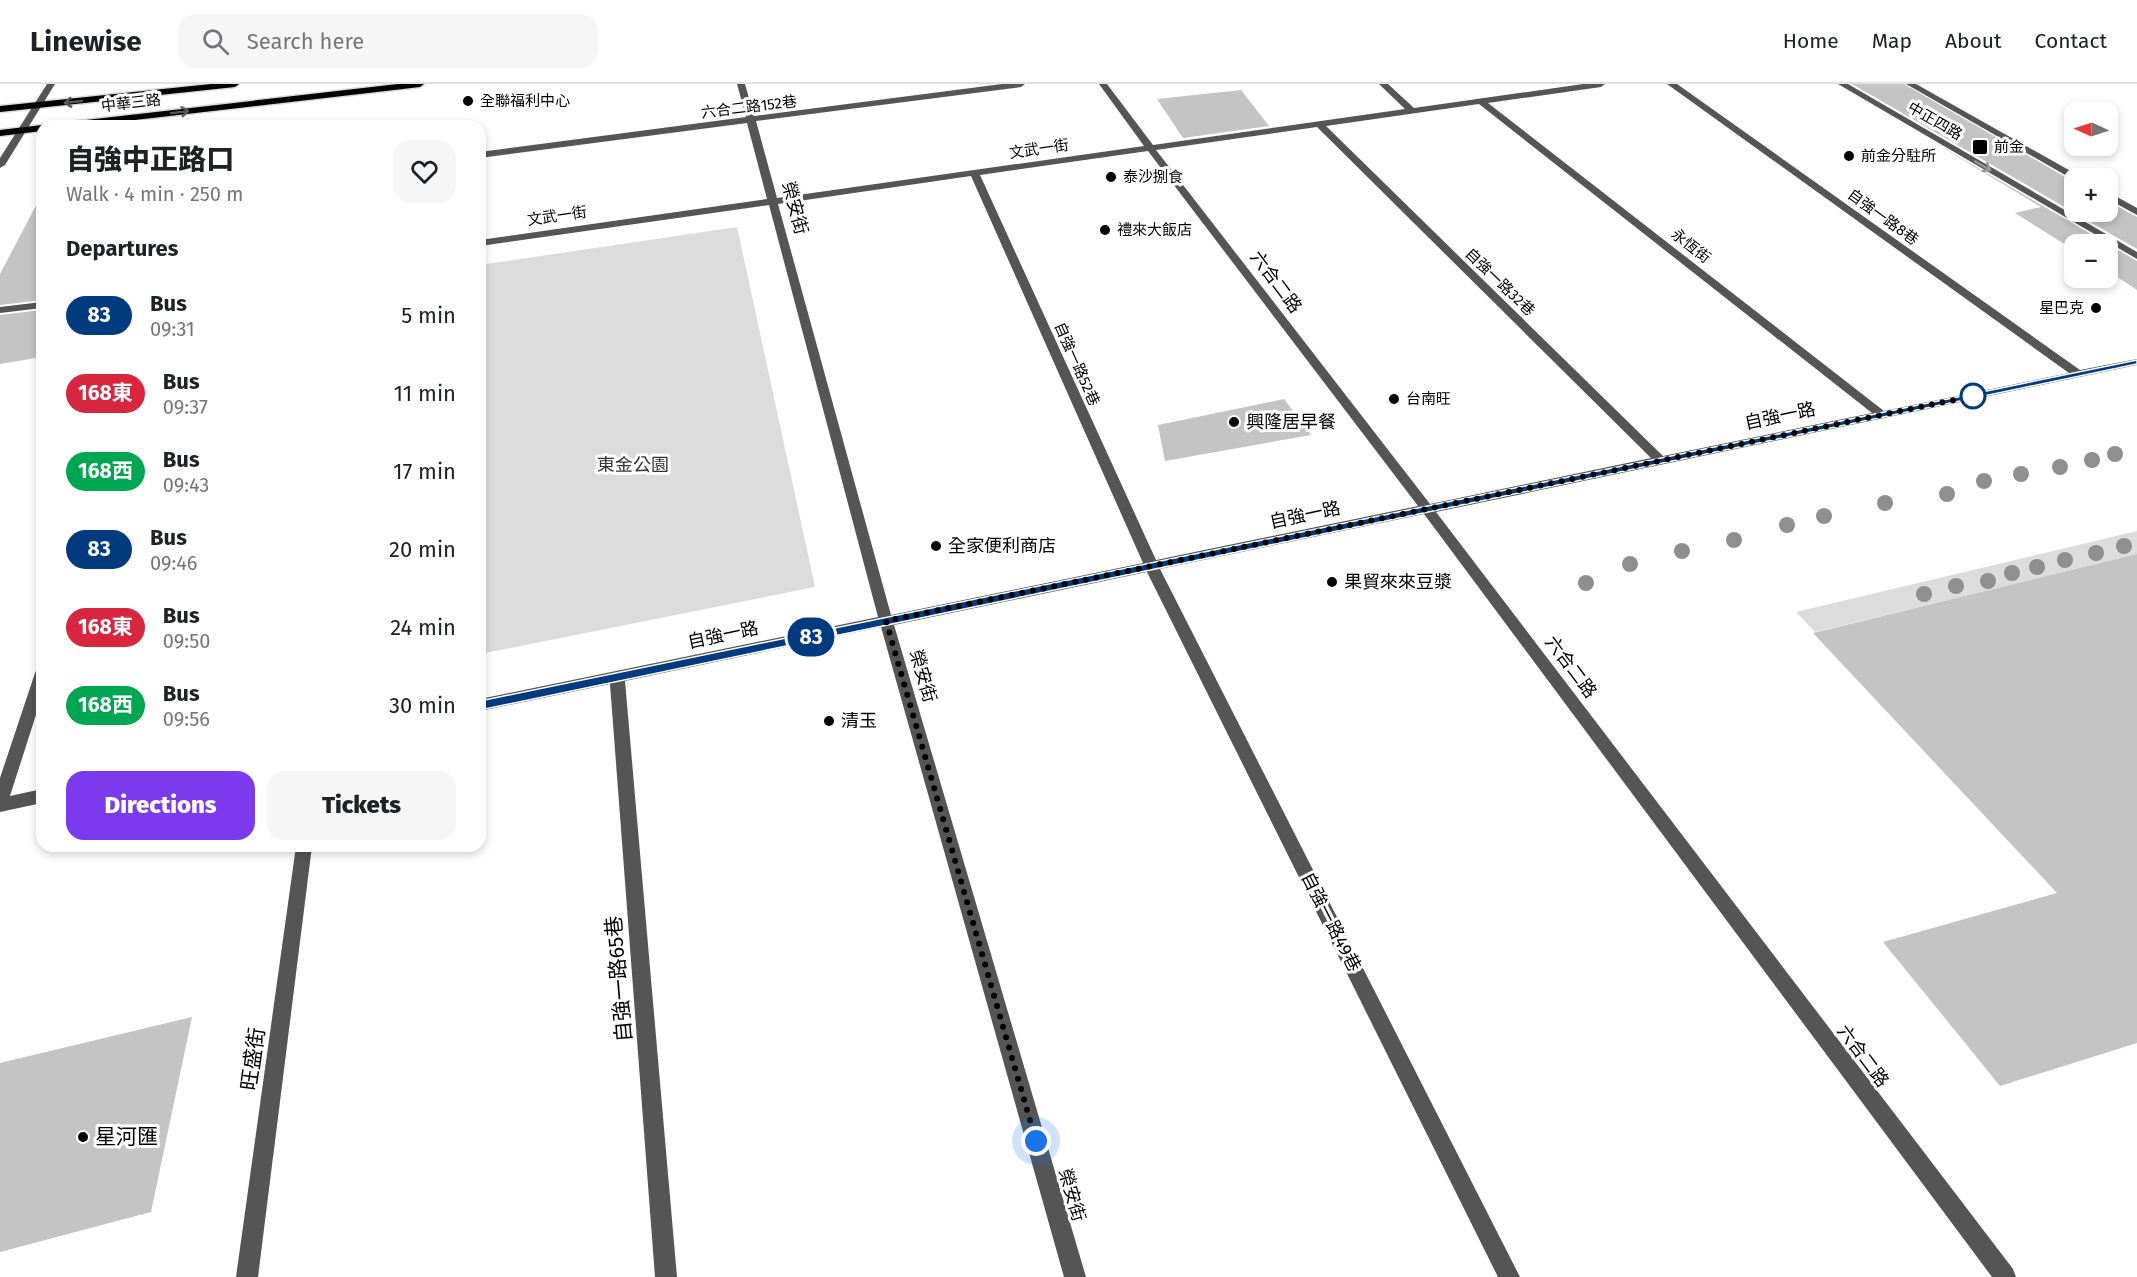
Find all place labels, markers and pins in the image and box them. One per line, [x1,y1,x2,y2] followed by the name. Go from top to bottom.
[480,92,570,110] place label: 全聯福利中心
[461,94,475,108] marker: 全聯福利中心
[1971,138,1989,156] marker: 前金
[1994,138,2024,156] place label: 前金
[1861,147,1936,165] place label: 前金分駐所
[1842,149,1856,163] marker: 前金分駐所
[1123,168,1183,186] place label: 泰沙捌食
[1104,170,1118,184] marker: 泰沙捌食
[1117,221,1192,239] place label: 禮來大飯店
[1098,223,1112,237] marker: 禮來大飯店
[2039,299,2084,317] place label: 星巴克
[2089,301,2103,315] marker: 星巴克
[1960,383,1986,409] unlabelled marker
[1406,390,1451,408] place label: 台南旺
[1387,392,1401,406] marker: 台南旺
[1246,411,1336,433] place label: 興隆居早餐
[1227,415,1241,429] marker: 興隆居早餐
[948,535,1056,557] place label: 全家便利商店
[929,539,943,553] marker: 全家便利商店
[1344,571,1452,593] place label: 果貿來來豆漿
[1325,575,1339,589] marker: 果貿來來豆漿
[841,710,877,732] place label: 清玉
[822,714,836,728] marker: 清玉
[95,1124,158,1150] place label: 星河匯
[76,1130,90,1144] marker: 星河匯

